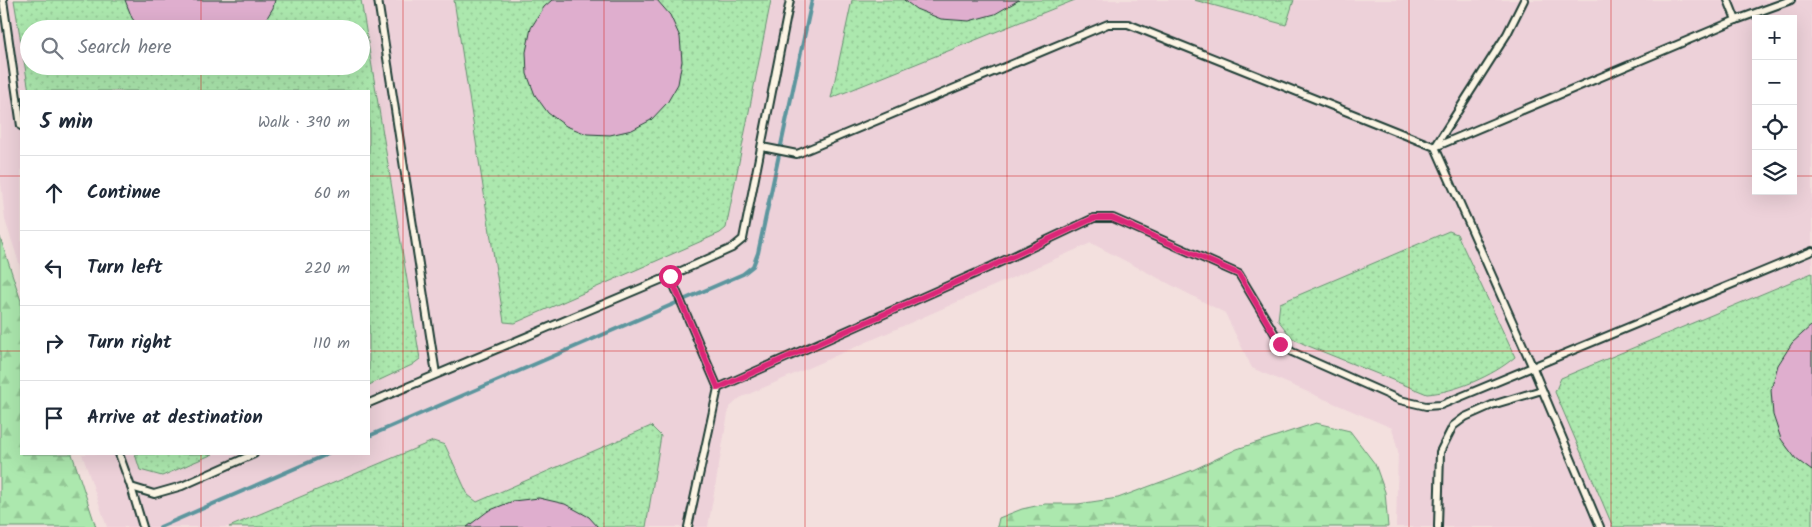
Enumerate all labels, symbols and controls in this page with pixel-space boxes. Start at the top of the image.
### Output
map controls [1752,15,1797,195]
button: + [1752,15,1797,60]
search box [20,20,370,75]
text: Search here [78,33,172,63]
icon: search [38,34,66,62]
button: − [1752,60,1797,105]
button: locate [1752,105,1797,150]
text: 5 min [40,106,93,139]
text: Walk · 390 m [258,110,350,135]
button: layers [1752,150,1797,195]
text: Continue [87,178,160,208]
icon: ahead [40,179,68,207]
text: 60 m [314,181,350,206]
text: Turn left [87,253,162,283]
icon: left [40,254,68,282]
text: 220 m [304,256,350,281]
route start [659,265,682,288]
text: Turn right [87,328,172,358]
icon: right [40,329,68,357]
text: 110 m [313,331,350,356]
route end [1269,333,1292,356]
text: Arrive at destination [87,403,263,433]
icon: arrive [40,404,68,432]

